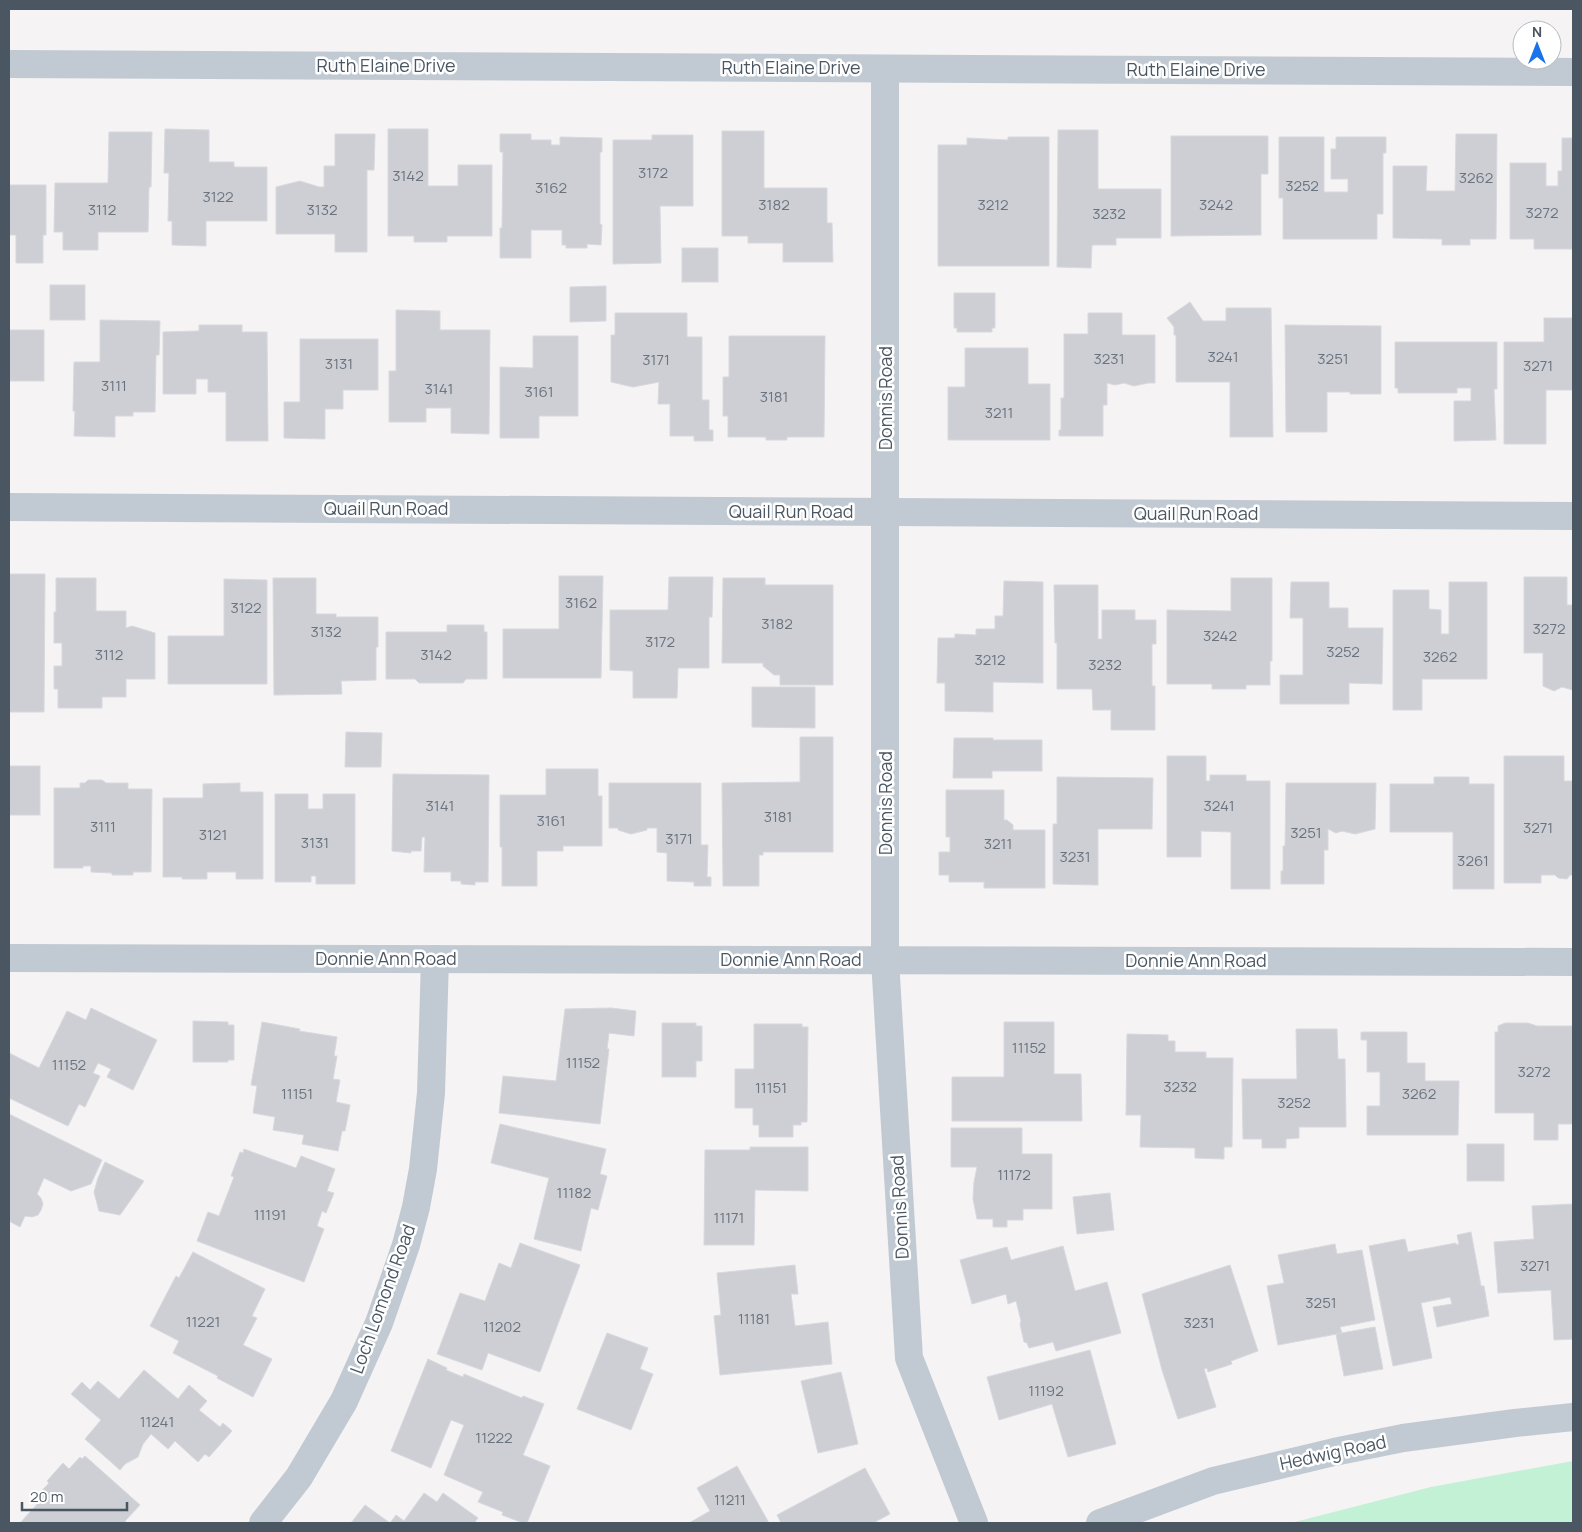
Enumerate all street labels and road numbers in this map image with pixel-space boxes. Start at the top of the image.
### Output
street label: Ruth Elaine Drive [316,53,456,77]
street label: Ruth Elaine Drive [721,55,861,79]
street label: Ruth Elaine Drive [1126,57,1266,81]
street label: Donnis Road [873,346,897,450]
street label: Quail Run Road [324,496,448,520]
street label: Quail Run Road [729,499,853,523]
street label: Quail Run Road [1134,501,1258,525]
street label: Donnis Road [873,751,897,855]
street label: Donnie Ann Road [315,946,457,970]
street label: Donnie Ann Road [720,947,862,971]
street label: Donnie Ann Road [1125,948,1267,972]
street label: Donnis Road [884,1154,914,1260]
street label: Loch Lomond Road [344,1221,420,1377]
street label: Hedwig Road [1277,1429,1388,1475]

